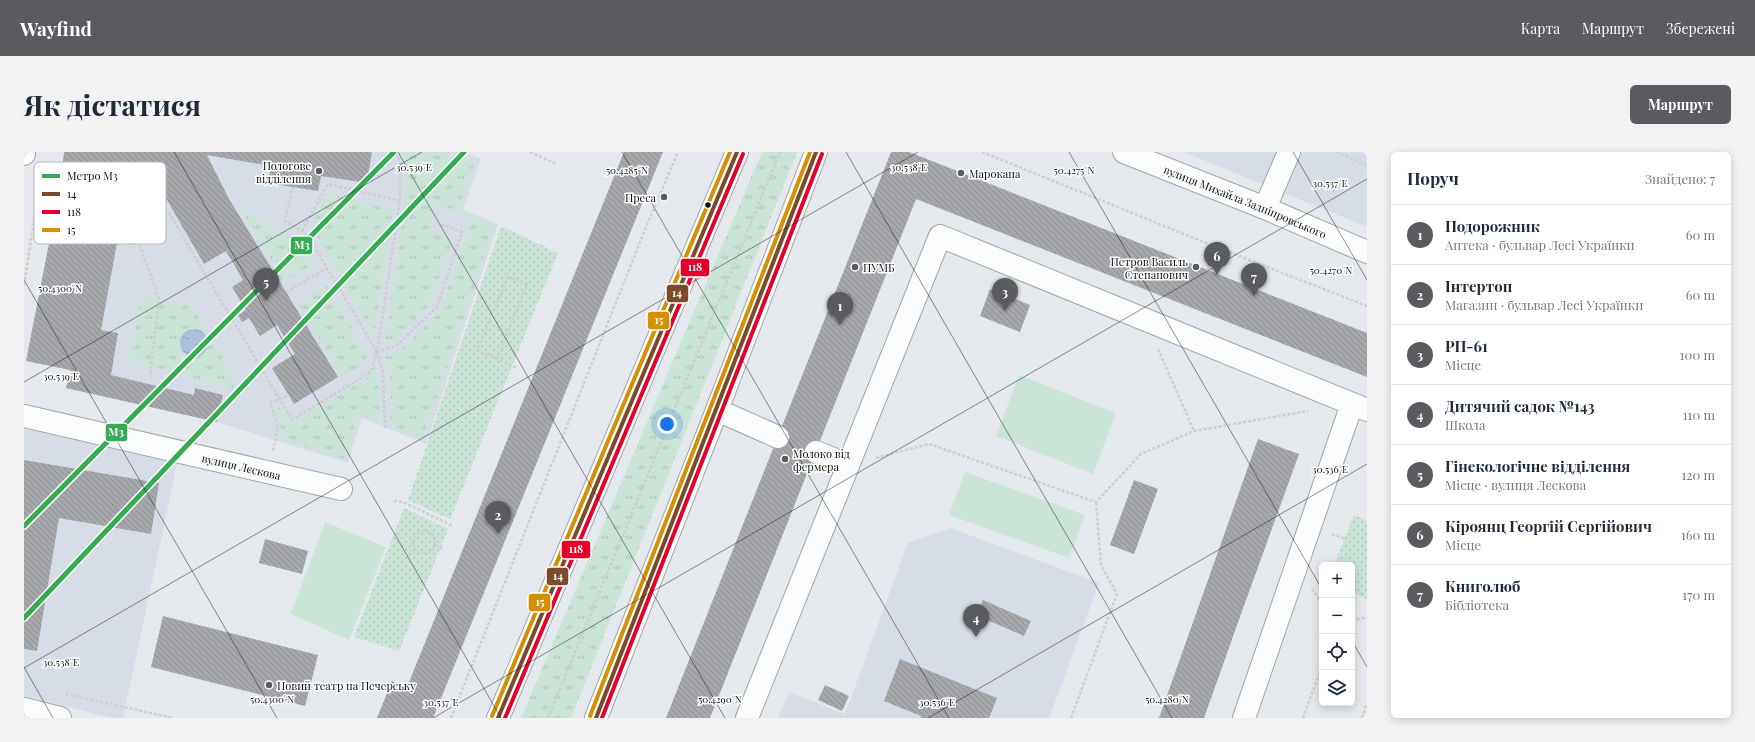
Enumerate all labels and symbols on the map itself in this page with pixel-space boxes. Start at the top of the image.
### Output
place label: Пологове відділення [256,158,311,186]
text: 30.539°E [396,160,432,174]
text: 30.538°E [891,160,927,174]
street label: вулиця Михайла Задніпровського [1162,161,1329,241]
legend [34,162,166,244]
text: 50.4285°N [606,163,648,177]
text: 50.4275°N [1054,163,1094,177]
marker: Пологове відділення [314,166,324,176]
place label: Марокана [969,166,1021,181]
text: Метро M3 [67,168,118,183]
marker: Марокана [956,168,966,178]
text: 30.537°E [1312,176,1348,190]
text: 14 [67,186,77,201]
place label: Преса [625,190,657,205]
marker: Преса [659,192,669,202]
unlabelled marker [703,200,713,210]
text: 118 [67,204,81,219]
text: 15 [67,222,76,237]
line badge: M3 [290,236,313,255]
text: M3 [294,237,310,252]
pin: 6 [1204,242,1230,275]
place label: Петров Василь Степанович [1111,254,1188,282]
line badge: 118 [680,258,710,277]
text: 118 [688,259,702,274]
place label: ПУМБ [863,260,895,275]
marker: ПУМБ [850,262,860,272]
marker: Петров Василь Степанович [1191,262,1201,272]
pin: 7 [1241,263,1267,296]
text: 50.4270°N [1310,263,1352,277]
pin: 5 [253,268,279,301]
pin: 3 [992,278,1018,311]
text: 50.4300°N [38,281,82,295]
line badge: 14 [666,284,689,303]
text: 14 [672,285,682,300]
pin: 1 [827,292,853,325]
line badge: 15 [647,311,670,330]
text: 15 [654,312,664,327]
text: 30.539°E [43,369,79,383]
your location [657,414,677,434]
line badge: M3 [105,423,128,442]
text: M3 [108,424,124,439]
place label: Молоко від фермера [793,446,850,474]
street label: вулиця Лєскова [200,450,283,483]
marker: Молоко від фермера [780,454,790,464]
text: 30.536°E [1312,462,1348,476]
pin: 2 [485,501,511,534]
line badge: 118 [561,540,591,559]
text: 118 [569,541,583,556]
line badge: 14 [546,567,569,586]
text: 14 [553,568,563,583]
line badge: 15 [528,593,551,612]
text: 15 [535,594,545,609]
pin: 4 [963,604,989,637]
text: 30.538°E [43,655,79,669]
place label: Новий театр на Печерську [277,678,416,693]
marker: Новий театр на Печерську [264,680,274,690]
text: 50.4300°N [250,692,294,706]
text: 50.4290°N [698,692,742,706]
text: 50.4280°N [1145,692,1189,706]
text: 30.537°E [423,695,459,709]
text: 30.536°E [919,695,955,709]

